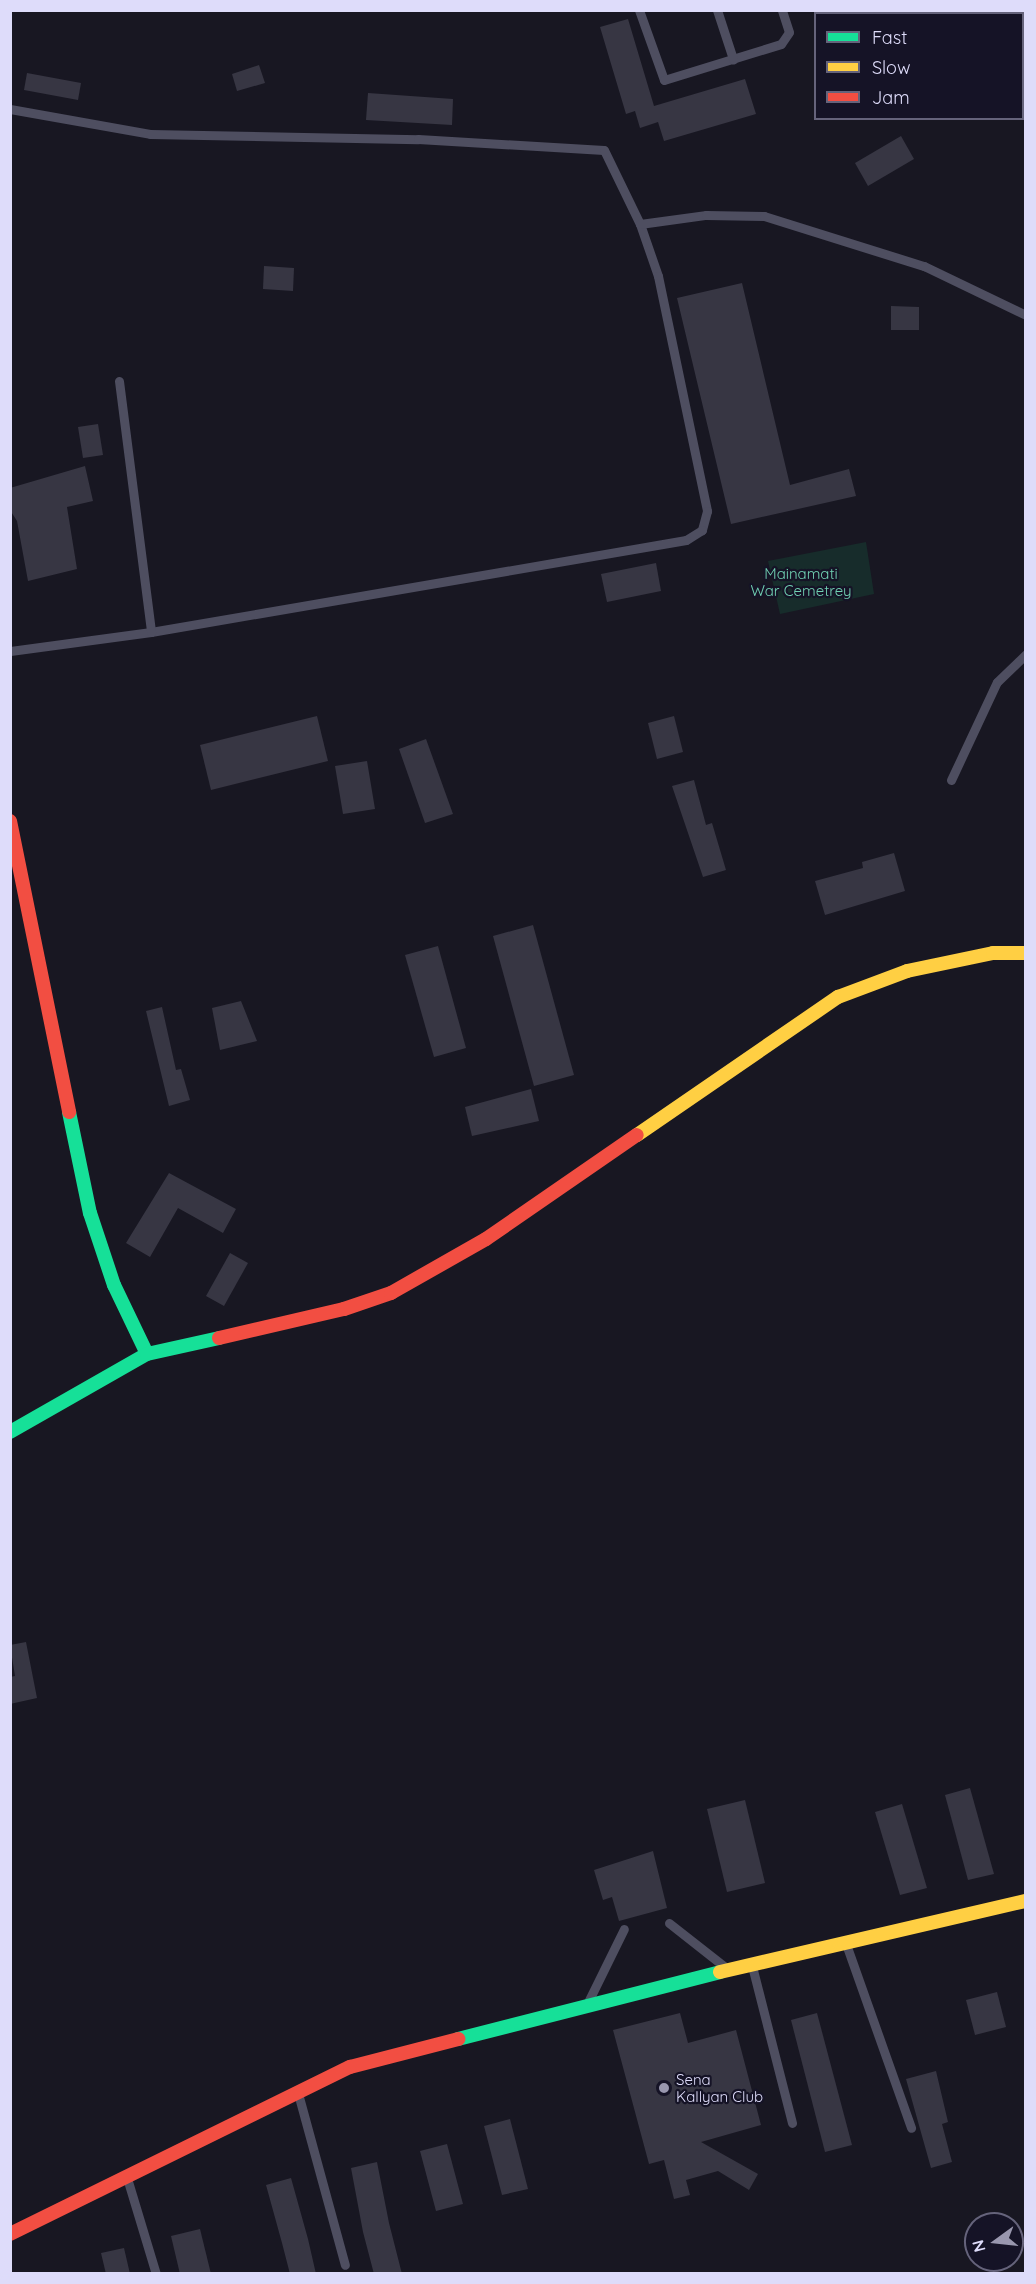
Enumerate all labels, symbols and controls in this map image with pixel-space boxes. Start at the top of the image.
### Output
legend [814,12,1024,120]
text: Fast [872,26,907,49]
text: Slow [872,56,910,79]
text: Jam [872,86,910,109]
park label: Mainamati War Cemetrey [750,564,852,599]
place label: Sena Kallyan Club [676,2070,763,2105]
marker: Sena Kallyan Club [657,2081,671,2095]
north arrow [964,2212,1024,2272]
text: N [967,2238,990,2254]

